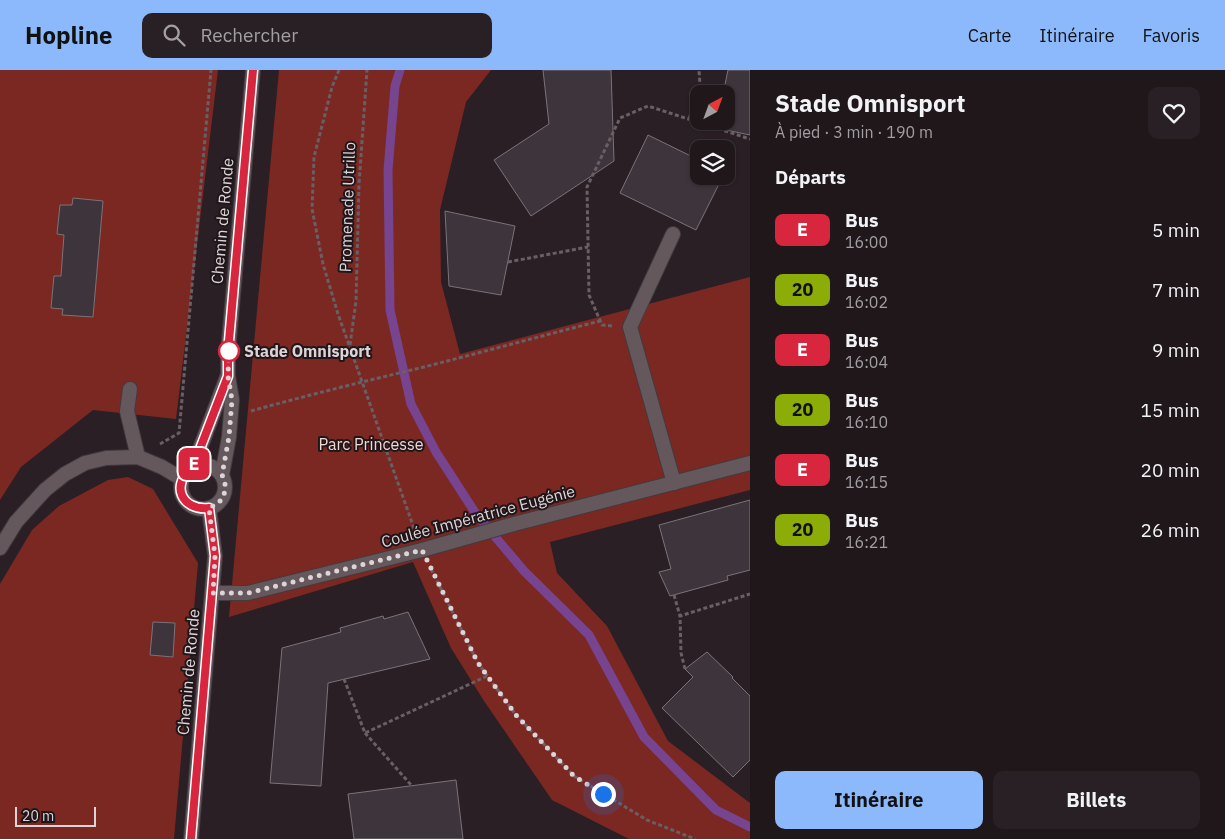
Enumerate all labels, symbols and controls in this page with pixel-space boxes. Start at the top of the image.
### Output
search box [142,13,492,58]
text: Hopline [25,19,112,51]
icon: search [160,21,188,49]
text: Rechercher [200,23,298,47]
text: Carte [968,24,1011,47]
text: Itinéraire [1039,24,1115,47]
text: Favoris [1143,24,1200,47]
north arrow [690,85,735,130]
map controls [690,85,735,185]
text: Stade Omnisport [775,87,965,119]
button: heart [1148,87,1200,139]
text: À pied · 3 min · 190 m [775,122,933,142]
button: layers [690,140,735,185]
street label: Promenade Utrillo [335,141,359,273]
street label: Chemin de Ronde [207,157,237,285]
text: Départs [775,165,846,189]
text: Bus [845,208,879,232]
text: E [797,218,808,241]
text: 5 min [1152,218,1200,242]
text: 16:00 [845,232,888,252]
text: Bus [845,268,879,292]
text: 20 [792,278,813,301]
text: 7 min [1152,278,1200,302]
text: 16:02 [845,292,888,312]
text: Bus [845,328,879,352]
text: E [797,338,808,361]
text: 9 min [1152,338,1200,362]
marker: Stade Omnisport [218,340,240,362]
place label: Stade Omnisport [244,341,371,361]
text: 16:04 [845,352,888,372]
text: Bus [845,388,879,412]
text: 20 [792,398,813,421]
text: 15 min [1141,398,1200,422]
text: 16:10 [845,412,888,432]
park label: Parc Princesse [318,434,424,454]
line badge: E [178,448,210,480]
text: Bus [845,448,879,472]
text: E [189,452,199,475]
text: E [797,458,808,481]
text: 20 min [1141,458,1200,482]
text: 16:15 [845,472,888,492]
street label: Coulée Impératrice Eugénie [379,480,577,552]
text: Bus [845,508,879,532]
text: 20 [792,518,813,541]
text: 26 min [1141,518,1200,542]
text: 16:21 [845,532,888,552]
street label: Chemin de Ronde [173,608,203,736]
button: Itinéraire [775,771,983,829]
button: Billets [993,771,1200,829]
your location [591,782,616,807]
scale bar [15,804,96,827]
text: 20 m [22,807,54,825]

